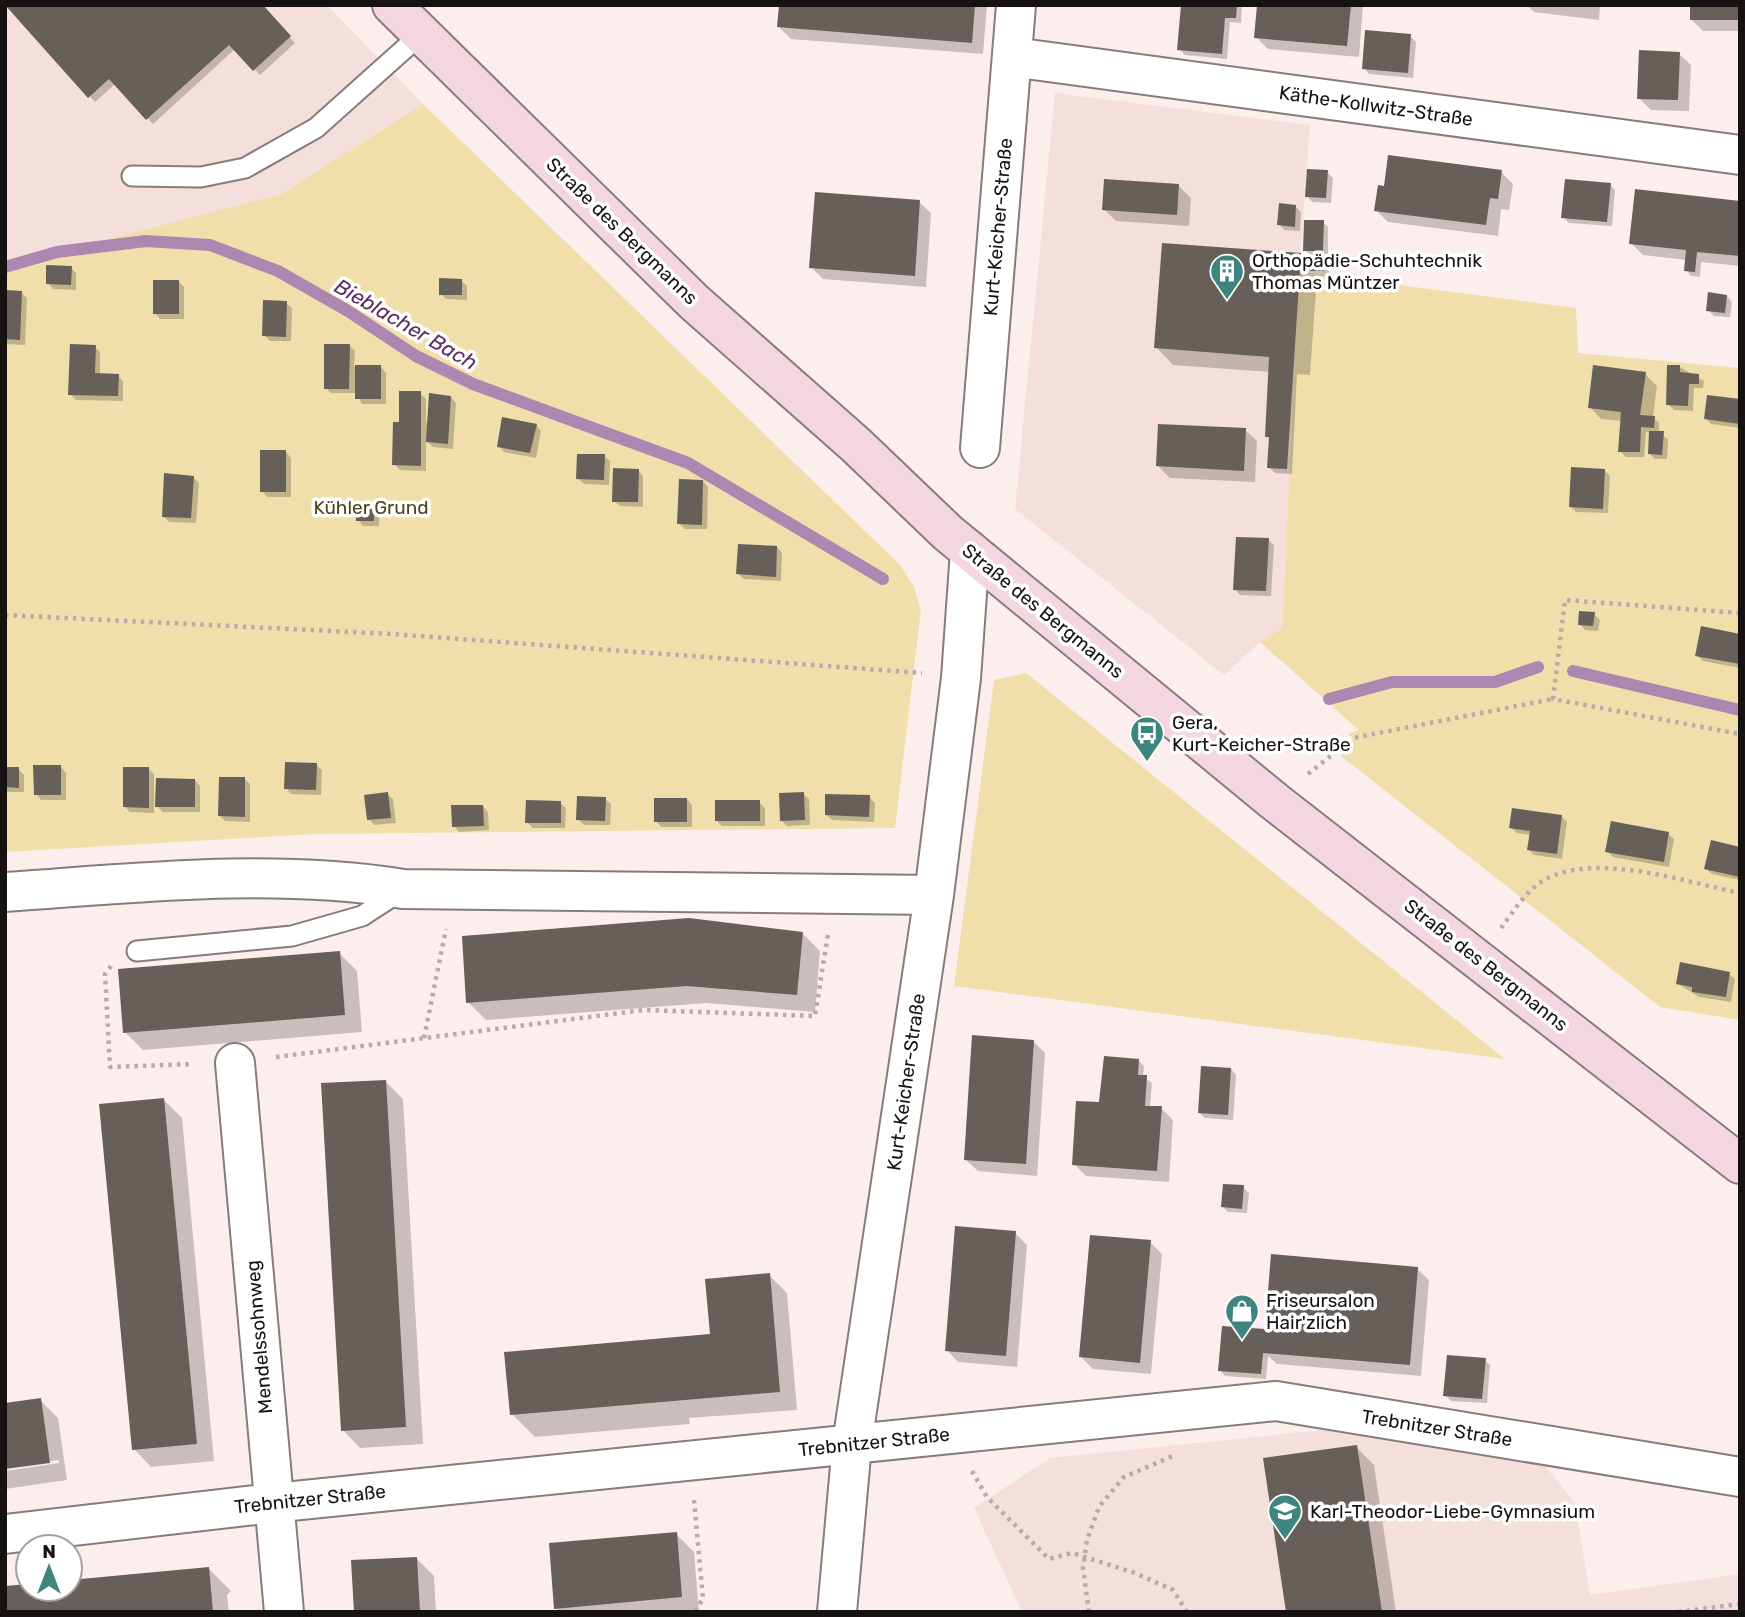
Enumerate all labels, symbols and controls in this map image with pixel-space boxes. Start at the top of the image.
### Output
street label: Käthe-Kollwitz-Straße [1278,81,1474,131]
street label: Kurt-Keicher-Straße [979,137,1017,317]
street label: Straße des Bergmanns [542,153,702,309]
place label: Orthopädie-Schuhtechnik Thomas Müntzer [1252,249,1482,294]
building icon: Orthopädie-Schuhtechnik Thomas Müntzer [1208,252,1246,301]
water label: Bieblacher Bach [330,273,482,375]
park label: Kühler Grund [313,496,429,519]
street label: Straße des Bergmanns [958,539,1128,683]
place label: Gera, Kurt-Keicher-Straße [1172,711,1351,756]
bus stop icon: Gera, Kurt-Keicher-Straße [1128,714,1166,763]
street label: Straße des Bergmanns [1400,894,1572,1036]
street label: Kurt-Keicher-Straße [882,992,930,1172]
street label: Mendelssohnweg [241,1259,277,1415]
place label: Friseursalon Hair'zlich [1266,1289,1375,1334]
shop icon: Friseursalon Hair'zlich [1223,1292,1261,1341]
street label: Trebnitzer Straße [1360,1405,1514,1451]
street label: Trebnitzer Straße [797,1423,951,1461]
street label: Trebnitzer Straße [233,1480,387,1518]
school or university icon: Karl-Theodor-Liebe-Gymnasium [1266,1492,1304,1541]
place label: Karl-Theodor-Liebe-Gymnasium [1310,1500,1595,1523]
north arrow [14,1533,84,1603]
text: N [42,1540,56,1563]

